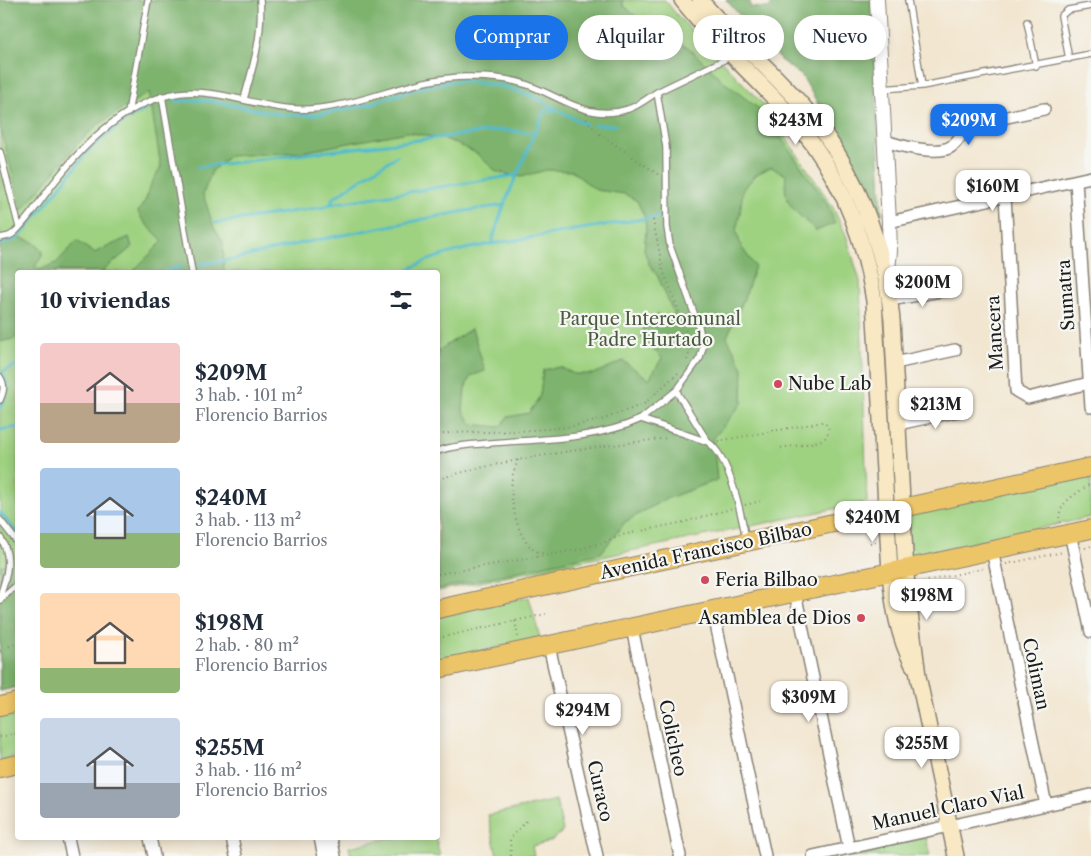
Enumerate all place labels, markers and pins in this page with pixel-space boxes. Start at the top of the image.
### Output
pin: $243M [761,104,831,146]
pin: $209M [934,104,1004,146]
pin: $160M [958,170,1028,212]
pin: $200M [888,266,958,308]
place label: Nube Lab [788,373,872,395]
marker: Nube Lab [772,378,784,390]
pin: $213M [901,388,971,430]
pin: $240M [838,500,908,543]
place label: Feria Bilbao [715,569,818,591]
marker: Feria Bilbao [699,574,711,586]
pin: $198M [892,578,962,621]
place label: Asamblea de Dios [697,607,851,629]
marker: Asamblea de Dios [855,612,867,624]
pin: $309M [774,680,844,723]
pin: $294M [548,694,618,736]
pin: $255M [887,726,957,769]

